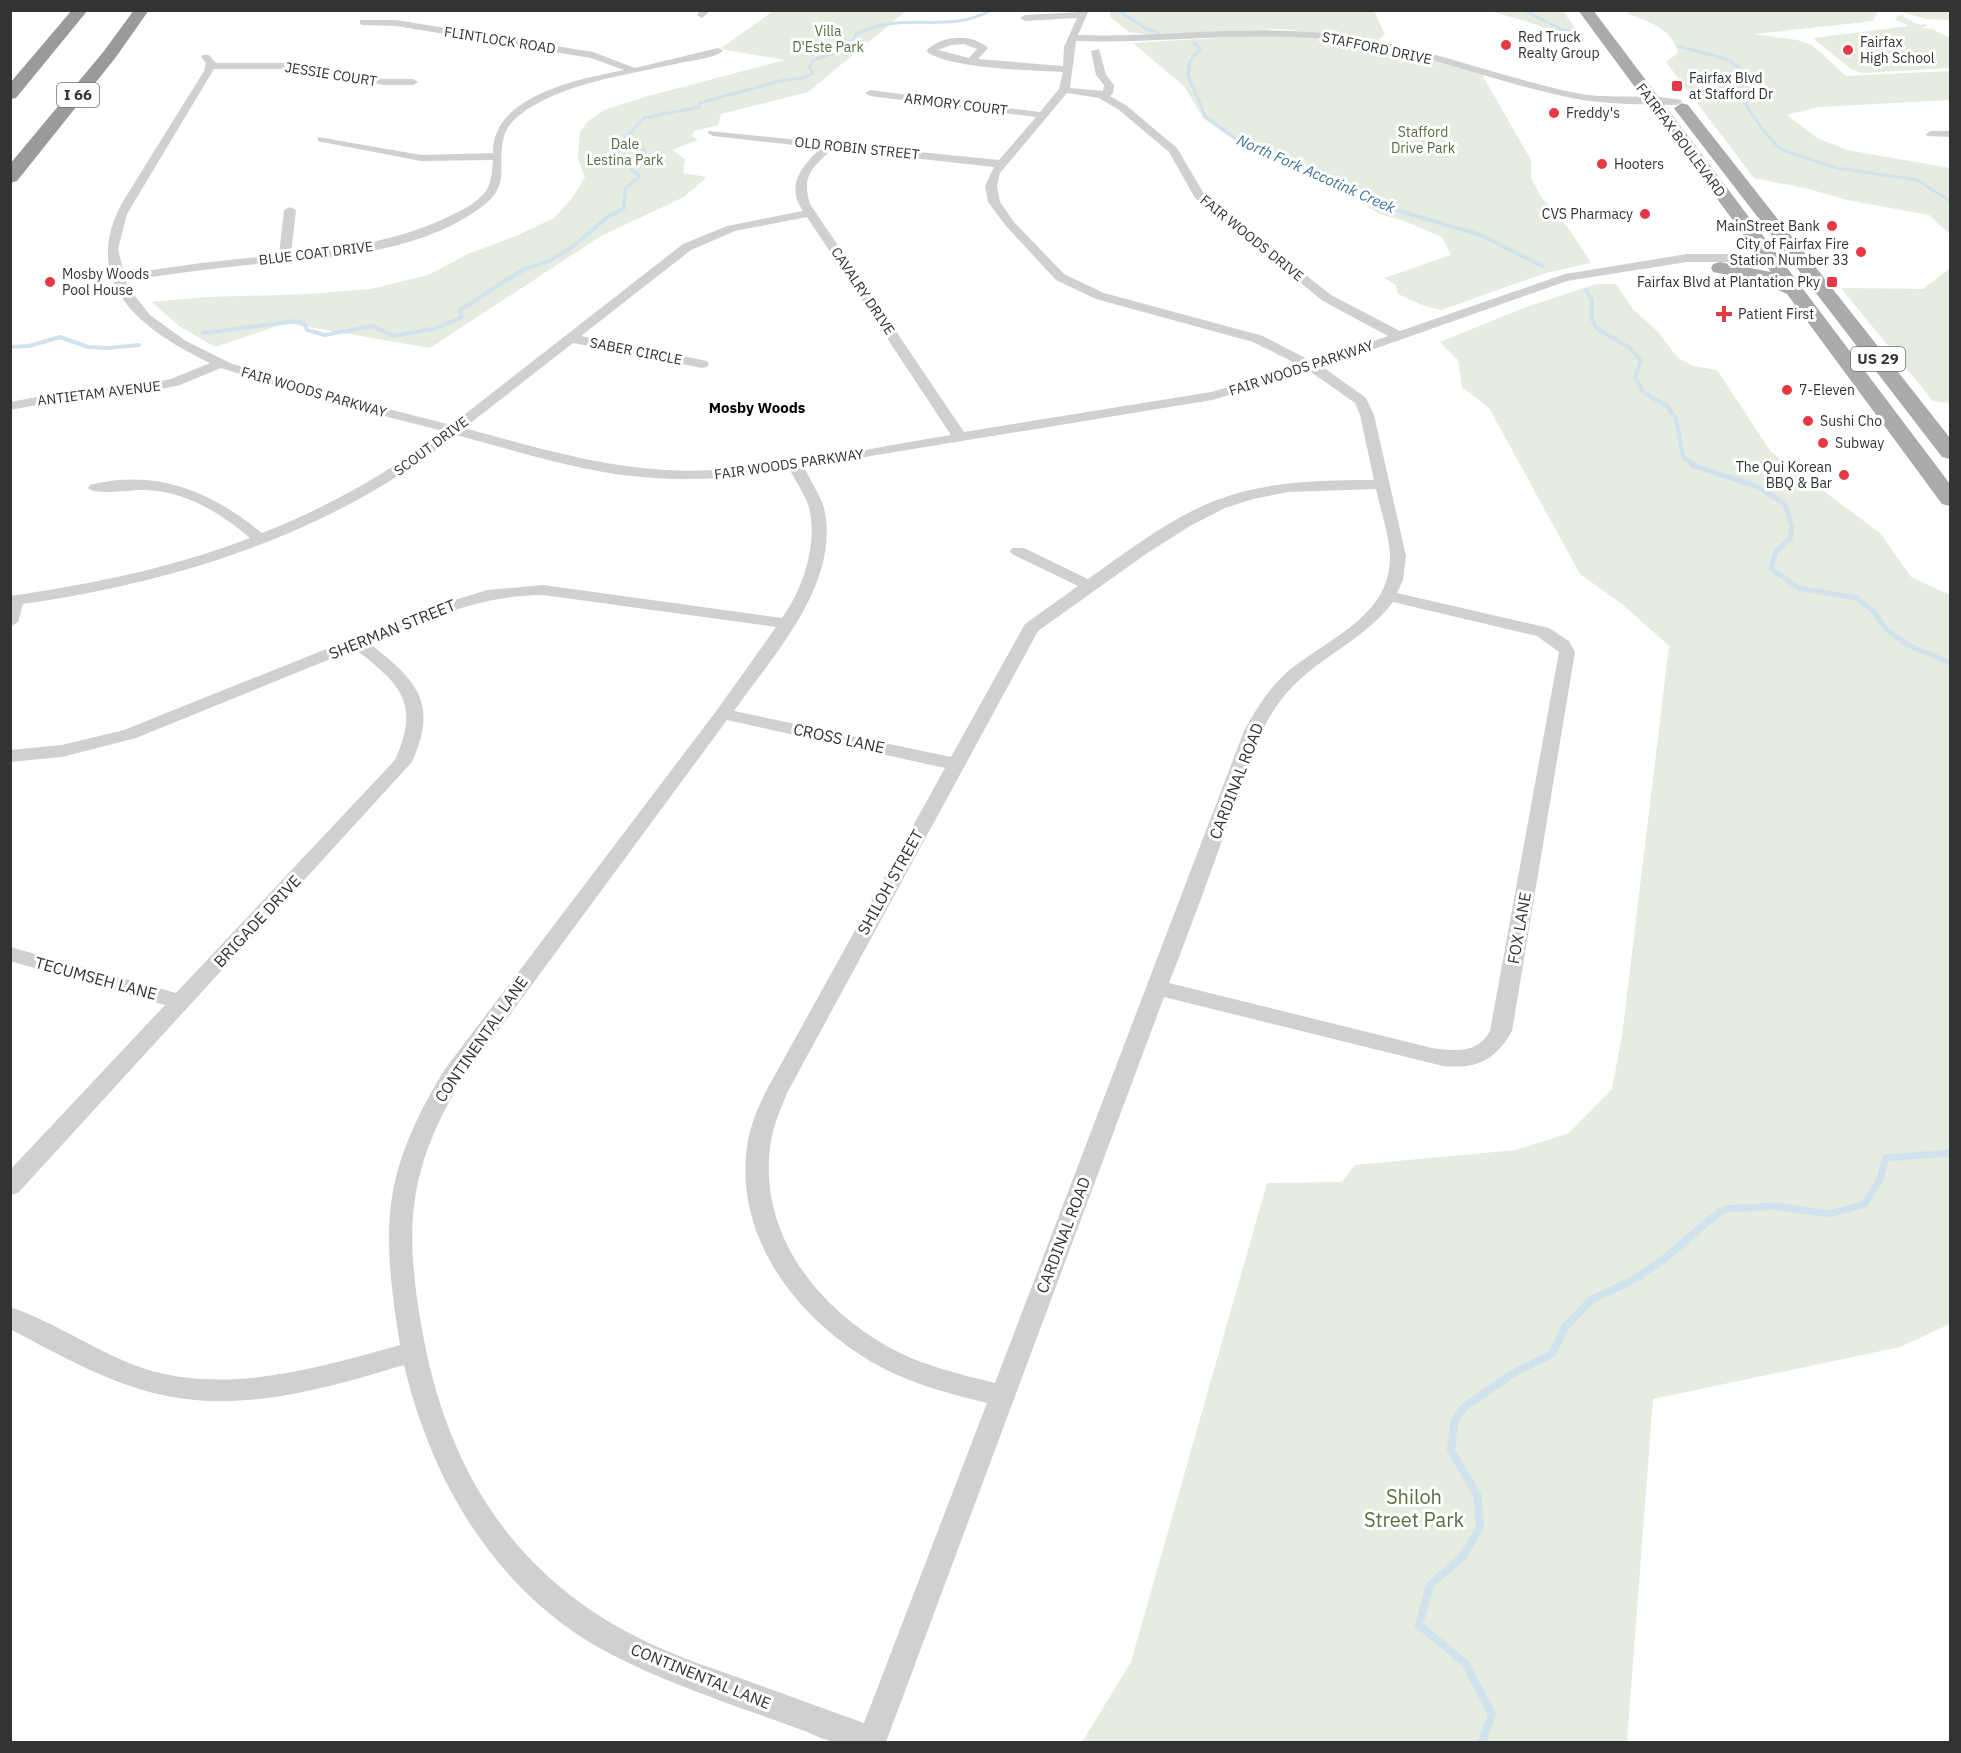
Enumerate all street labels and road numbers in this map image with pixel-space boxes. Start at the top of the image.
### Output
street label: FLINTLOCK ROAD [443,22,557,58]
street label: STAFFORD DRIVE [1321,28,1433,68]
street label: JESSIE COURT [284,58,378,90]
street label: FAIRFAX BOULEVARD [1632,80,1730,200]
road number: I 66 [57,83,99,107]
street label: ARMORY COURT [903,89,1009,119]
street label: OLD ROBIN STREET [794,132,920,164]
street label: FAIR WOODS DRIVE [1197,191,1307,285]
street label: BLUE COAT DRIVE [258,237,374,269]
street label: CAVALRY DRIVE [827,244,899,338]
street label: SABER CIRCLE [588,333,684,369]
street label: FAIR WOODS PARKWAY [1227,336,1376,400]
road number: US 29 [1851,347,1905,371]
street label: FAIR WOODS PARKWAY [239,363,390,422]
street label: ANTIETAM AVENUE [36,377,162,409]
street label: SCOUT DRIVE [390,412,472,480]
street label: FAIR WOODS PARKWAY [713,445,866,483]
street label: SHERMAN STREET [326,594,458,664]
street label: CROSS LANE [792,719,886,757]
street label: CARDINAL ROAD [1205,720,1267,842]
street label: SHILOH STREET [853,826,927,938]
street label: BRIGADE DRIVE [209,871,305,971]
street label: FOX LANE [1503,891,1535,965]
street label: TECUMSEH LANE [33,952,159,1004]
street label: CONTINENTAL LANE [430,972,532,1106]
street label: CARDINAL ROAD [1032,1174,1094,1296]
street label: CONTINENTAL LANE [628,1639,774,1713]

